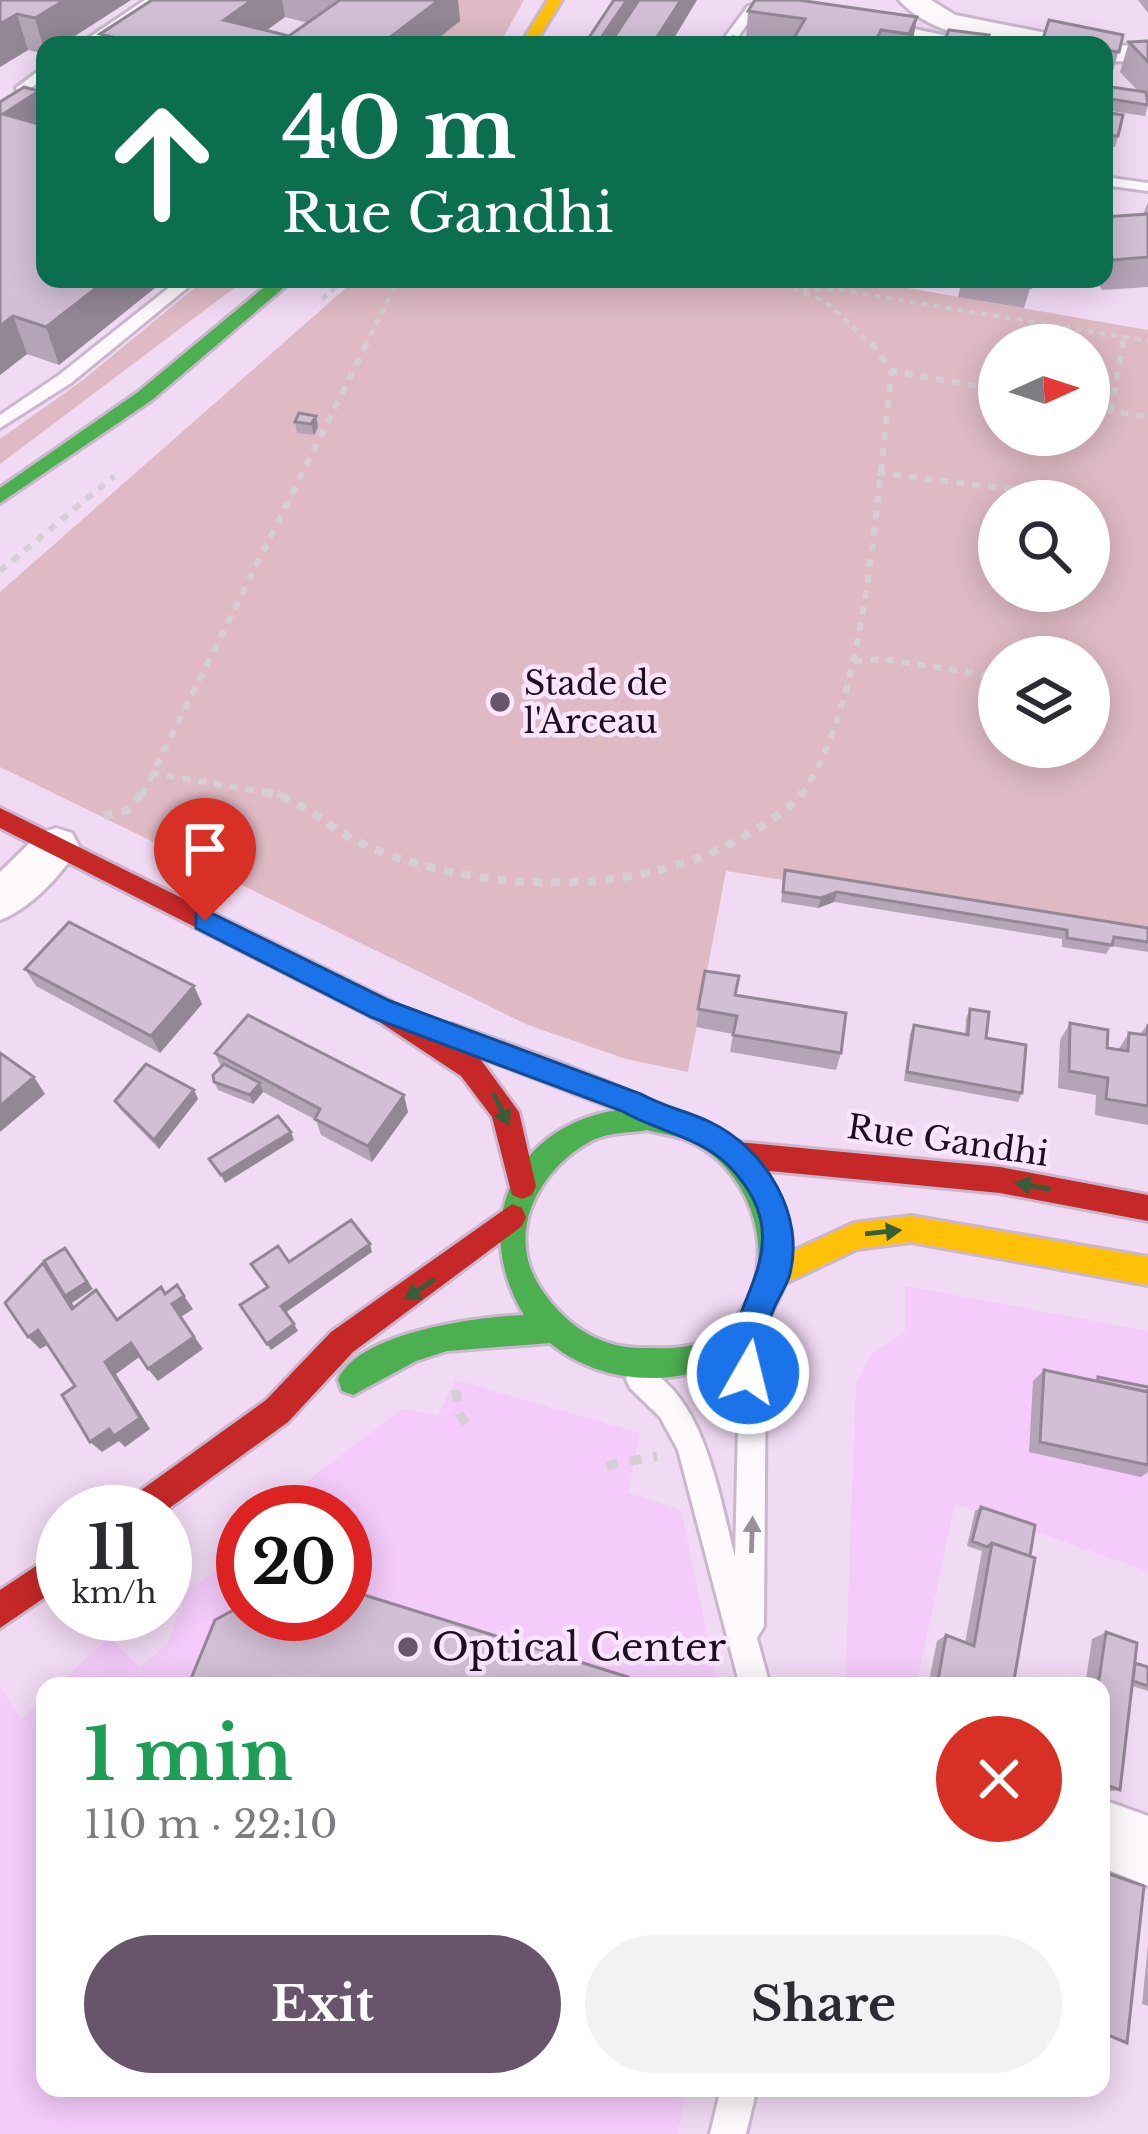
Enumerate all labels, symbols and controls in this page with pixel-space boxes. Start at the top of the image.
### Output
text: 40 m [282,77,516,181]
icon: ahead [84,84,240,240]
text: Rue Gandhi [282,180,613,247]
north arrow [978,324,1110,456]
map controls [978,324,1110,768]
button: search [978,480,1110,612]
button: layers [978,636,1110,768]
place label: Stade de l'Arceau [524,663,668,742]
marker: Stade de l'Arceau [487,689,513,715]
pin [154,798,256,921]
icon: arrive [172,816,238,882]
one-way arrow [491,1091,511,1126]
street label: Rue Gandhi [845,1106,1051,1175]
one-way arrow [1014,1176,1051,1195]
one-way arrow [865,1222,902,1241]
one-way arrow [403,1278,436,1300]
position arrow [685,1310,811,1436]
speed limit sign: 20 [216,1485,372,1641]
text: 11 [88,1511,140,1585]
one-way arrow [743,1515,762,1553]
text: km/h [71,1574,157,1611]
place label: Optical Center [432,1623,726,1672]
marker: Optical Center [395,1634,421,1660]
text: 1 min [84,1710,293,1799]
button: close [936,1716,1062,1842]
text: 110 m · 22:10 [84,1800,338,1849]
button: Exit [84,1935,561,2073]
button: Share [585,1935,1062,2073]

